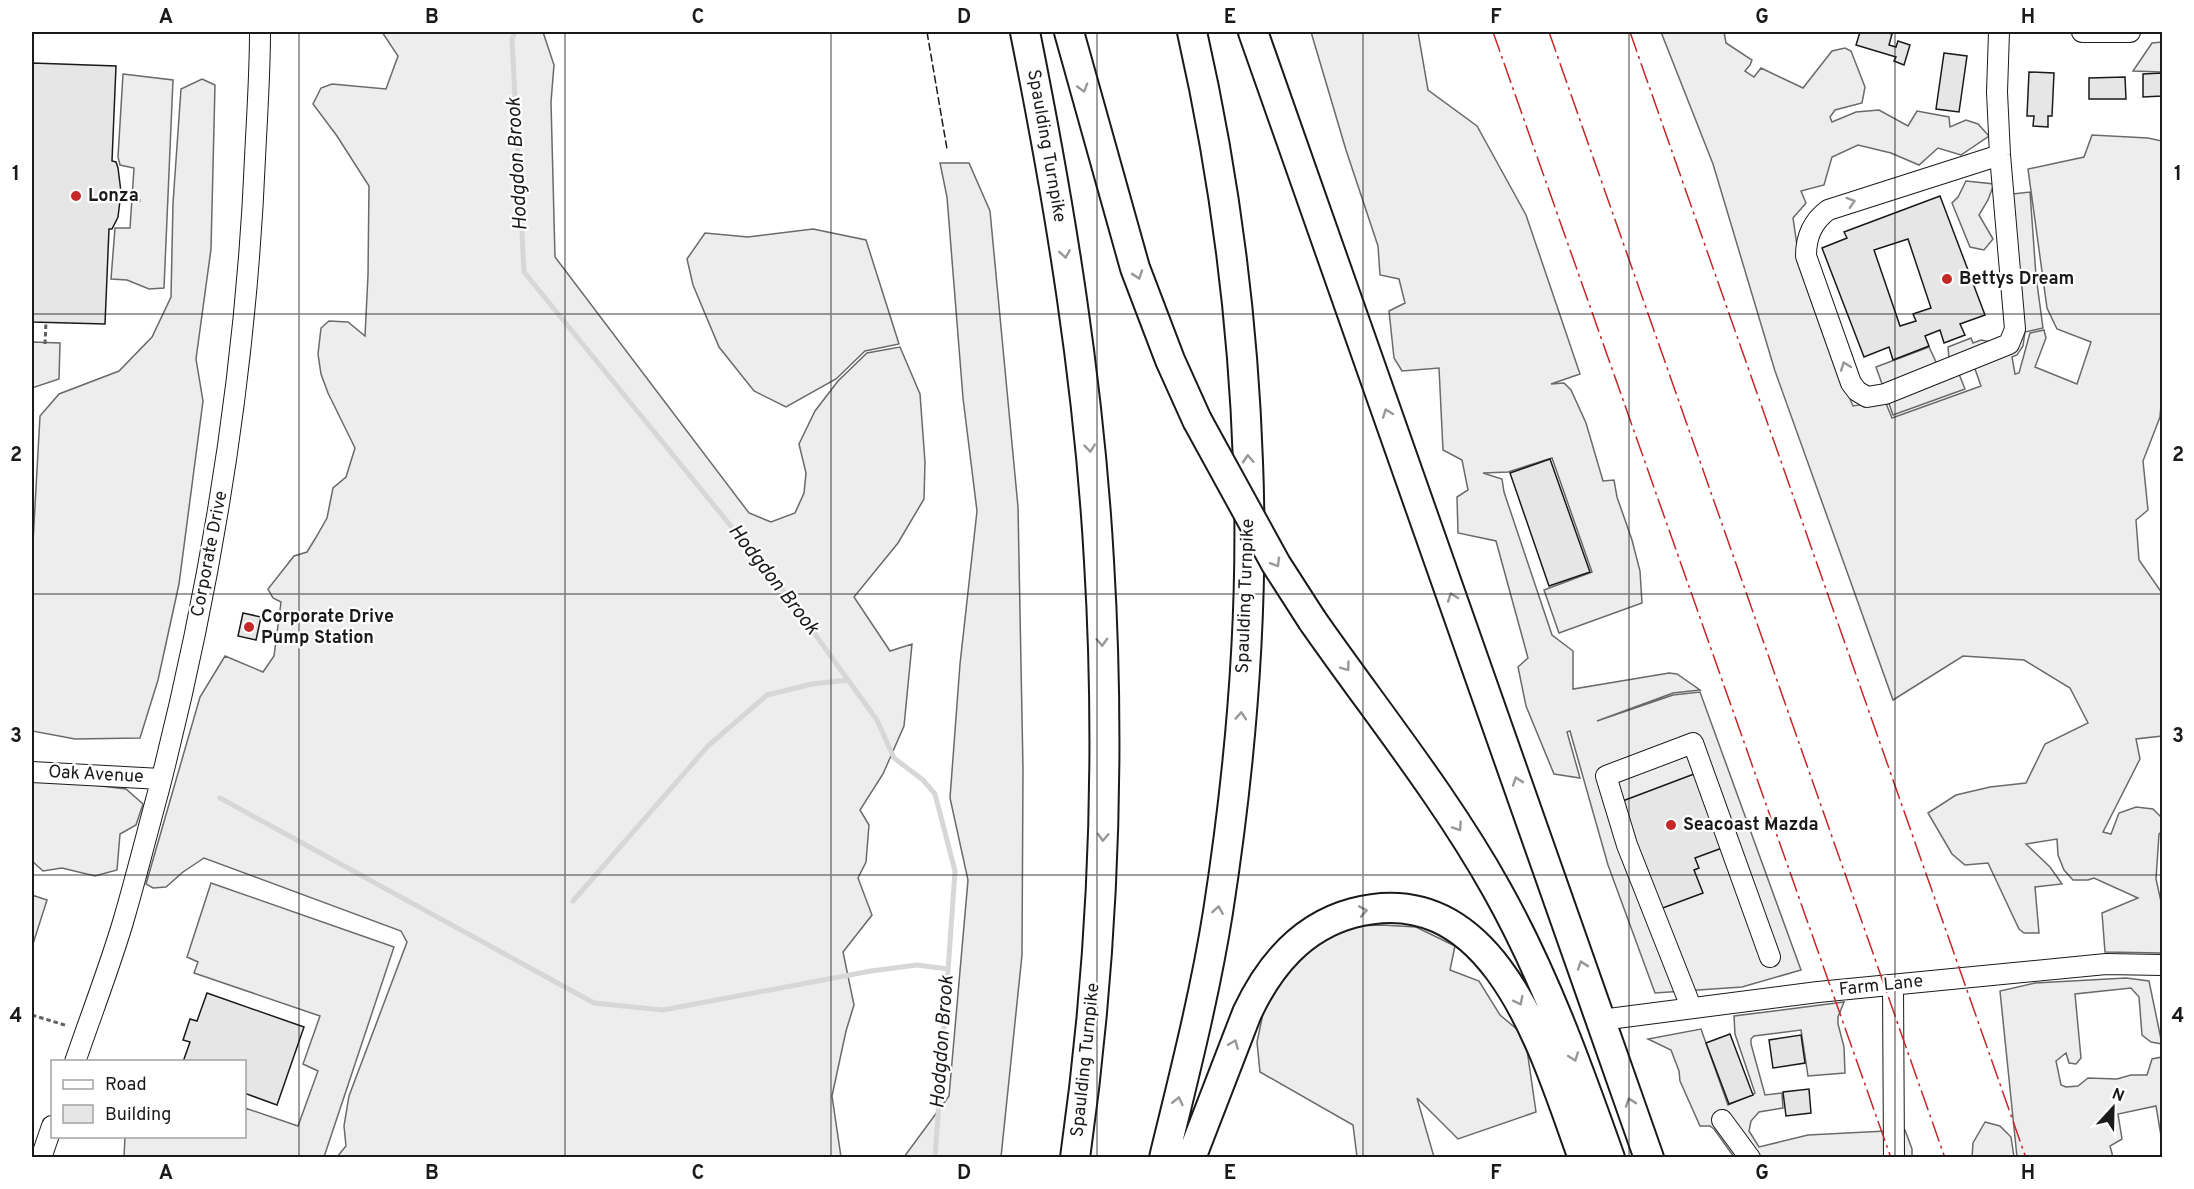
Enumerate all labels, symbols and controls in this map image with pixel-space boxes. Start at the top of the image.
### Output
text: A [159,5,173,31]
text: B [425,5,439,31]
text: C [692,5,704,31]
text: D [957,5,971,31]
text: E [1224,5,1236,31]
text: F [1490,5,1502,31]
text: G [1755,5,1769,31]
text: H [2021,5,2035,31]
street label: Spaulding Turnpike [1021,68,1071,224]
one-way arrow [1076,83,1089,93]
water label: Hodgdon Brook [501,96,534,231]
text: 1 [12,162,20,188]
text: 1 [2174,162,2182,188]
place label: Lonza [88,185,139,208]
marker: Lonza [69,189,83,203]
one-way arrow [1845,197,1856,209]
one-way arrow [1058,249,1071,259]
place label: Bettys Dream [1959,268,2074,291]
one-way arrow [1130,270,1143,280]
marker: Bettys Dream [1940,272,1954,286]
one-way arrow [1840,361,1853,372]
one-way arrow [1381,409,1394,419]
text: 2 [10,443,22,469]
one-way arrow [1083,443,1096,452]
text: 2 [2172,443,2184,469]
one-way arrow [1242,454,1254,463]
street label: Corporate Drive [186,489,234,619]
street label: Spaulding Turnpike [1232,518,1260,674]
water label: Hodgdon Brook [722,519,825,641]
one-way arrow [1268,557,1280,567]
one-way arrow [1447,592,1460,603]
place label: Corporate Drive Pump Station [261,606,394,650]
marker: Corporate Drive Pump Station [242,620,256,634]
one-way arrow [1096,638,1109,647]
one-way arrow [1339,661,1350,672]
one-way arrow [1234,712,1247,721]
text: 3 [10,724,22,750]
text: 3 [2172,724,2184,750]
street label: Oak Avenue [48,761,144,789]
one-way arrow [1512,776,1525,787]
place label: Seacoast Mazda [1683,814,1819,837]
marker: Seacoast Mazda [1664,818,1678,832]
one-way arrow [1451,820,1462,831]
one-way arrow [1096,833,1109,842]
one-way arrow [1211,905,1224,915]
one-way arrow [1358,905,1368,918]
one-way arrow [1576,960,1589,971]
street label: Farm Lane [1838,970,1924,1002]
water label: Hodgdon Brook [925,973,961,1110]
street label: Spaulding Turnpike [1066,982,1106,1138]
one-way arrow [1512,995,1523,1006]
text: 4 [10,1004,22,1030]
text: 4 [2172,1004,2184,1030]
one-way arrow [1227,1039,1240,1050]
one-way arrow [1566,1051,1579,1062]
legend [51,1060,246,1138]
text: Road [105,1074,147,1097]
north arrow [2083,1078,2143,1138]
text: N [2109,1085,2127,1107]
one-way arrow [1170,1096,1183,1106]
one-way arrow [1625,1097,1637,1108]
text: Building [105,1104,171,1127]
text: A [159,1161,173,1187]
text: B [425,1161,439,1187]
text: C [692,1161,704,1187]
text: D [957,1161,971,1187]
text: E [1224,1161,1236,1187]
text: F [1490,1161,1502,1187]
text: G [1755,1161,1769,1187]
text: H [2021,1161,2035,1187]

